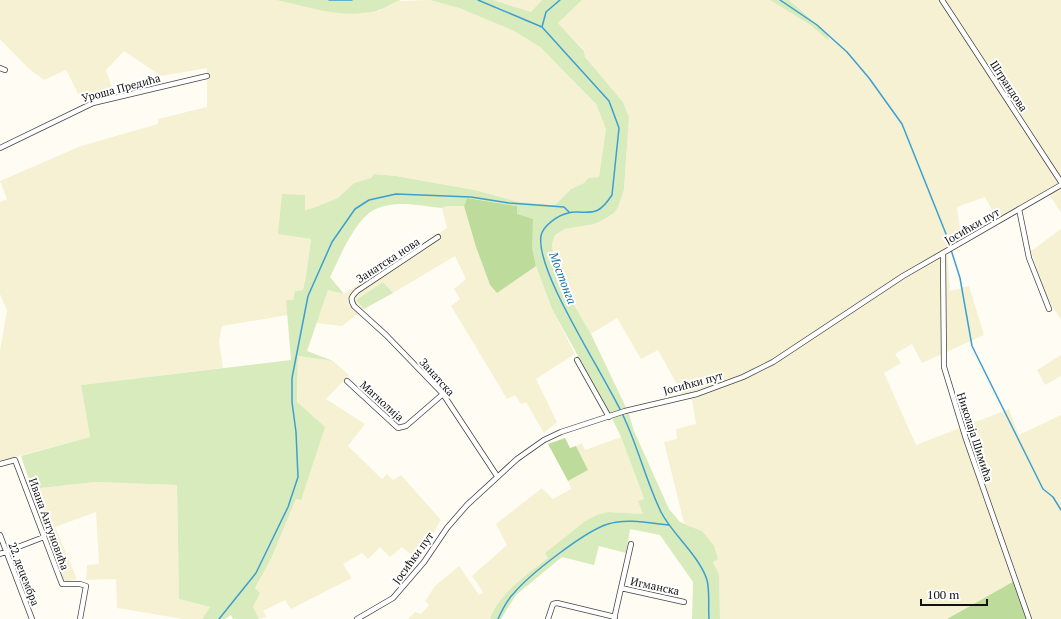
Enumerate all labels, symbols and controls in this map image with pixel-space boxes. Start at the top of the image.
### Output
street label: Штрандова [987,58,1031,114]
street label: Уроша Предића [80,71,162,105]
street label: Јосићки пут [942,204,1002,247]
street label: Занатска нова [354,234,423,286]
water label: Мостонга [546,249,580,306]
street label: Занатска [416,355,458,399]
street label: Јосићки пут [662,368,725,398]
street label: Магнолија [357,378,407,425]
street label: Николаја Шимића [954,391,996,484]
street label: Ивана Антуновића [26,476,72,572]
street label: Јосићки пут [389,529,437,587]
street label: 22. децембра [6,540,43,608]
street label: Игманска [629,574,681,598]
scale bar [921,581,987,607]
text: 100 m [927,587,960,602]

